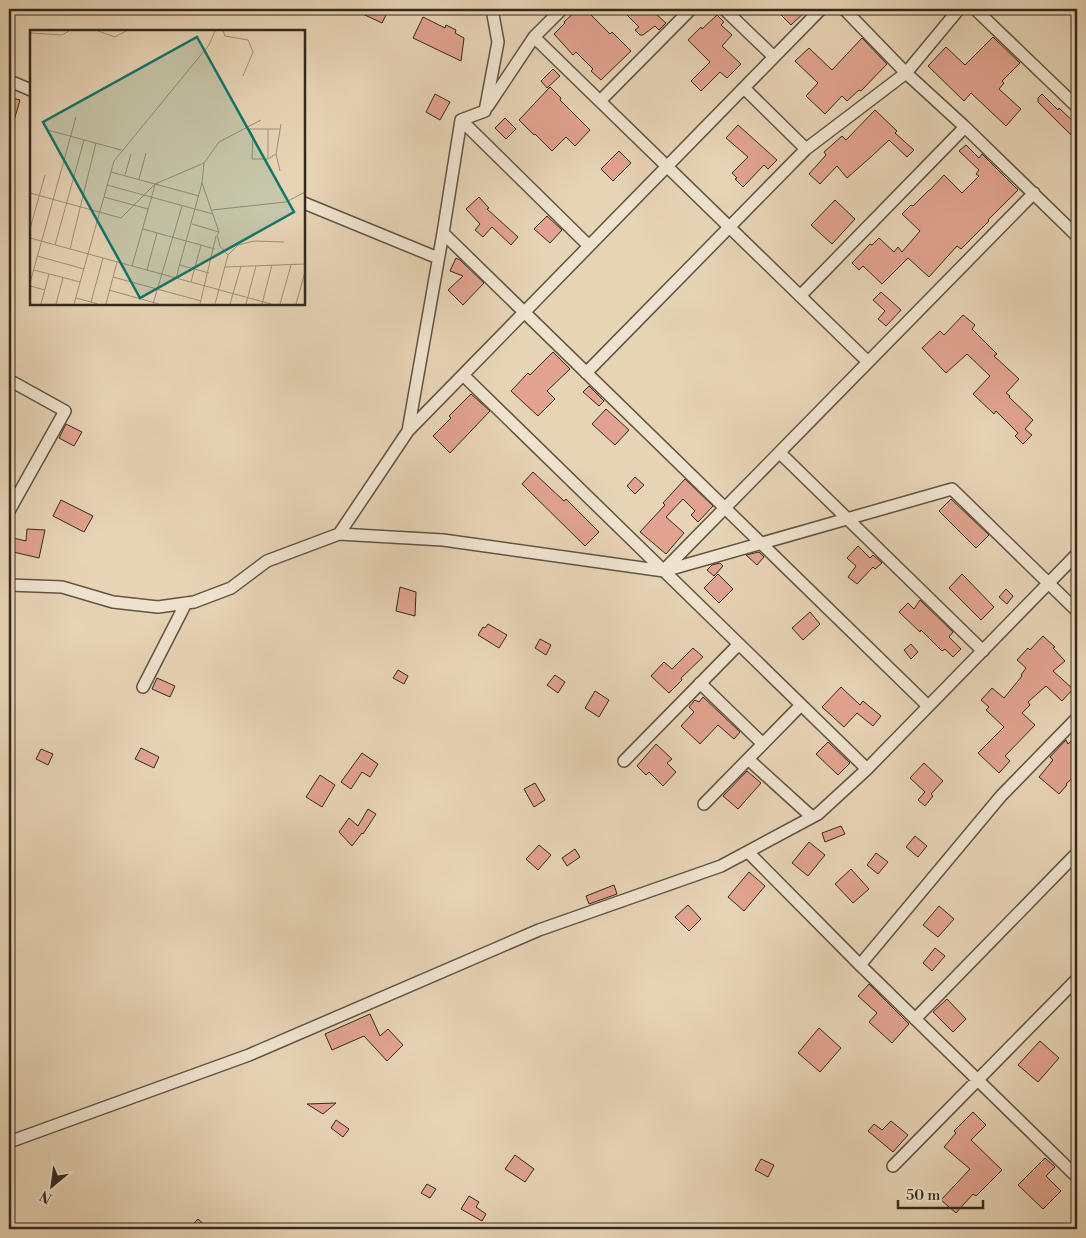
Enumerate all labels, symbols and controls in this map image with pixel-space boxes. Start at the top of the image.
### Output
inset map [30,30,305,305]
north arrow [28,1160,78,1210]
scale bar [898,1178,984,1210]
text: N [37,1186,55,1207]
text: 50 m [906,1186,940,1205]

